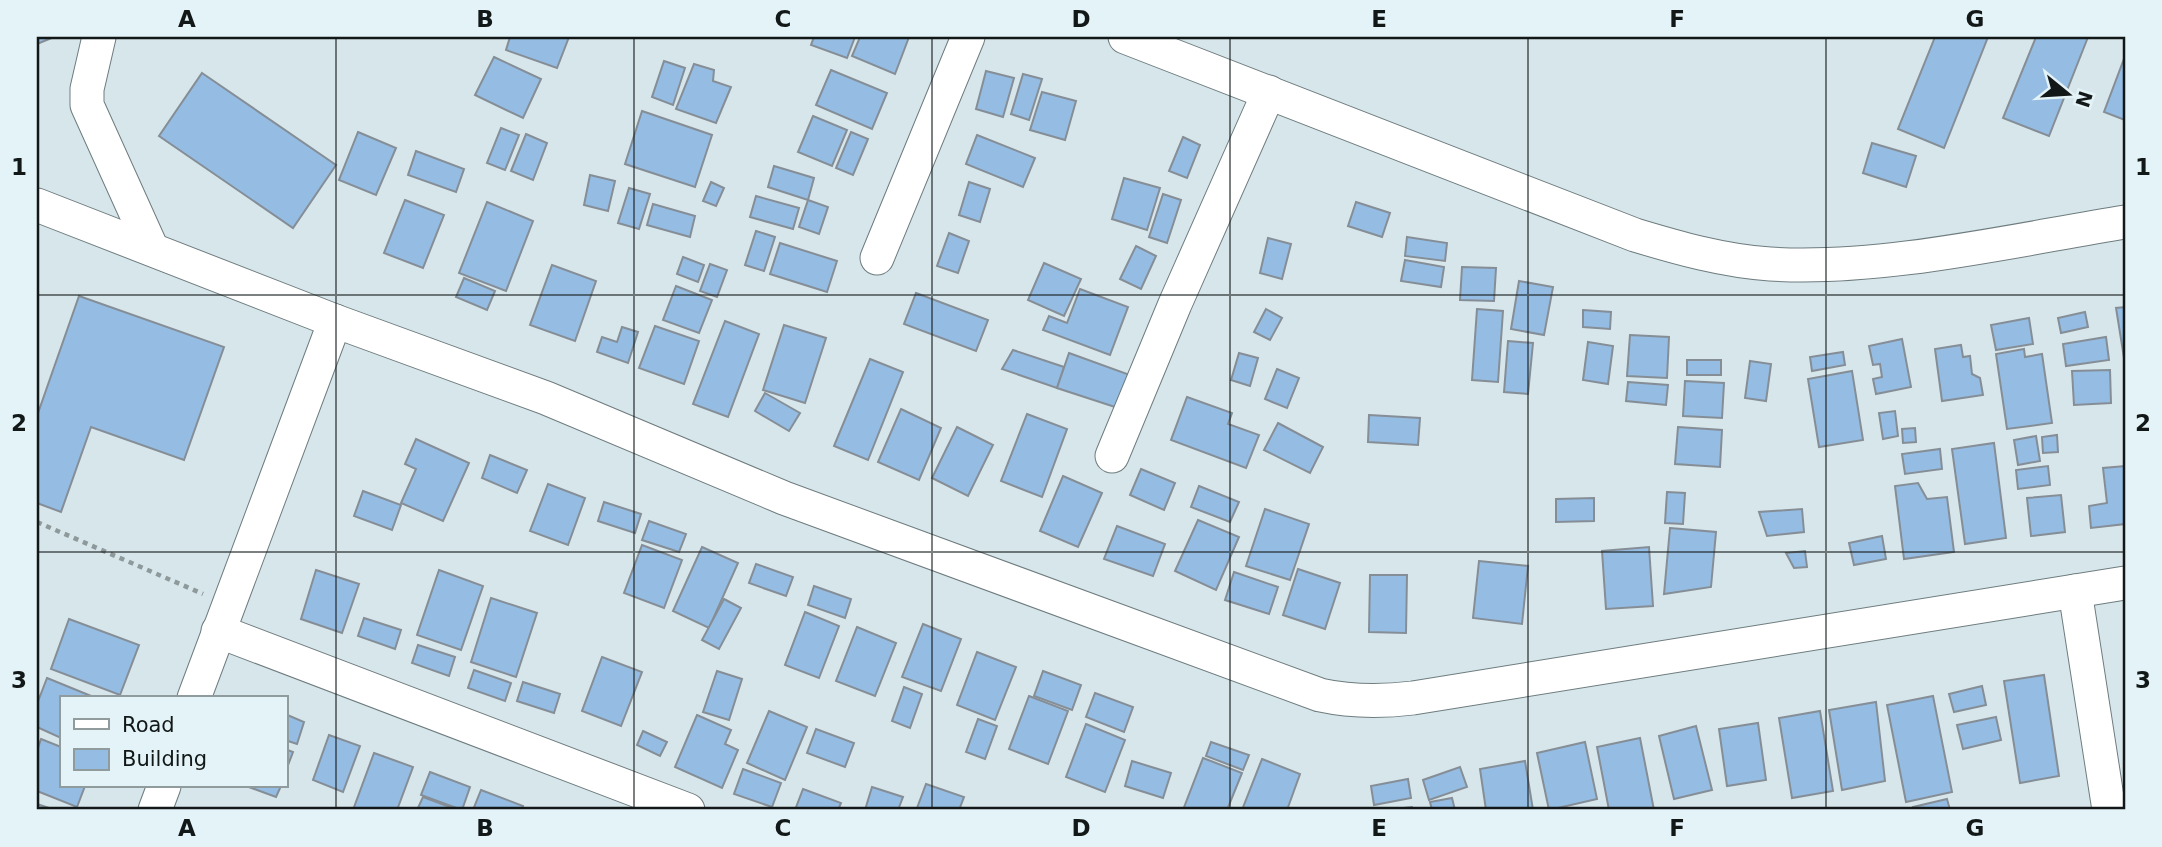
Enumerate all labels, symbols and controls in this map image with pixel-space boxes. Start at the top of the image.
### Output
text: A [178,6,196,32]
text: B [476,6,494,32]
text: C [775,6,791,32]
text: D [1071,6,1091,32]
text: E [1371,6,1387,32]
text: F [1669,6,1685,32]
text: G [1966,6,1984,32]
north arrow [2032,60,2102,130]
text: N [2071,88,2097,110]
text: 1 [11,154,27,180]
text: 1 [2135,154,2151,180]
text: 2 [11,410,27,436]
text: 2 [2135,410,2151,436]
text: 3 [11,667,27,693]
text: 3 [2135,667,2151,693]
legend [60,696,287,788]
text: Road [122,713,175,737]
text: Building [122,747,207,771]
text: A [178,815,196,841]
text: B [476,815,494,841]
text: C [775,815,791,841]
text: D [1071,815,1091,841]
text: E [1371,815,1387,841]
text: F [1669,815,1685,841]
text: G [1966,815,1984,841]

